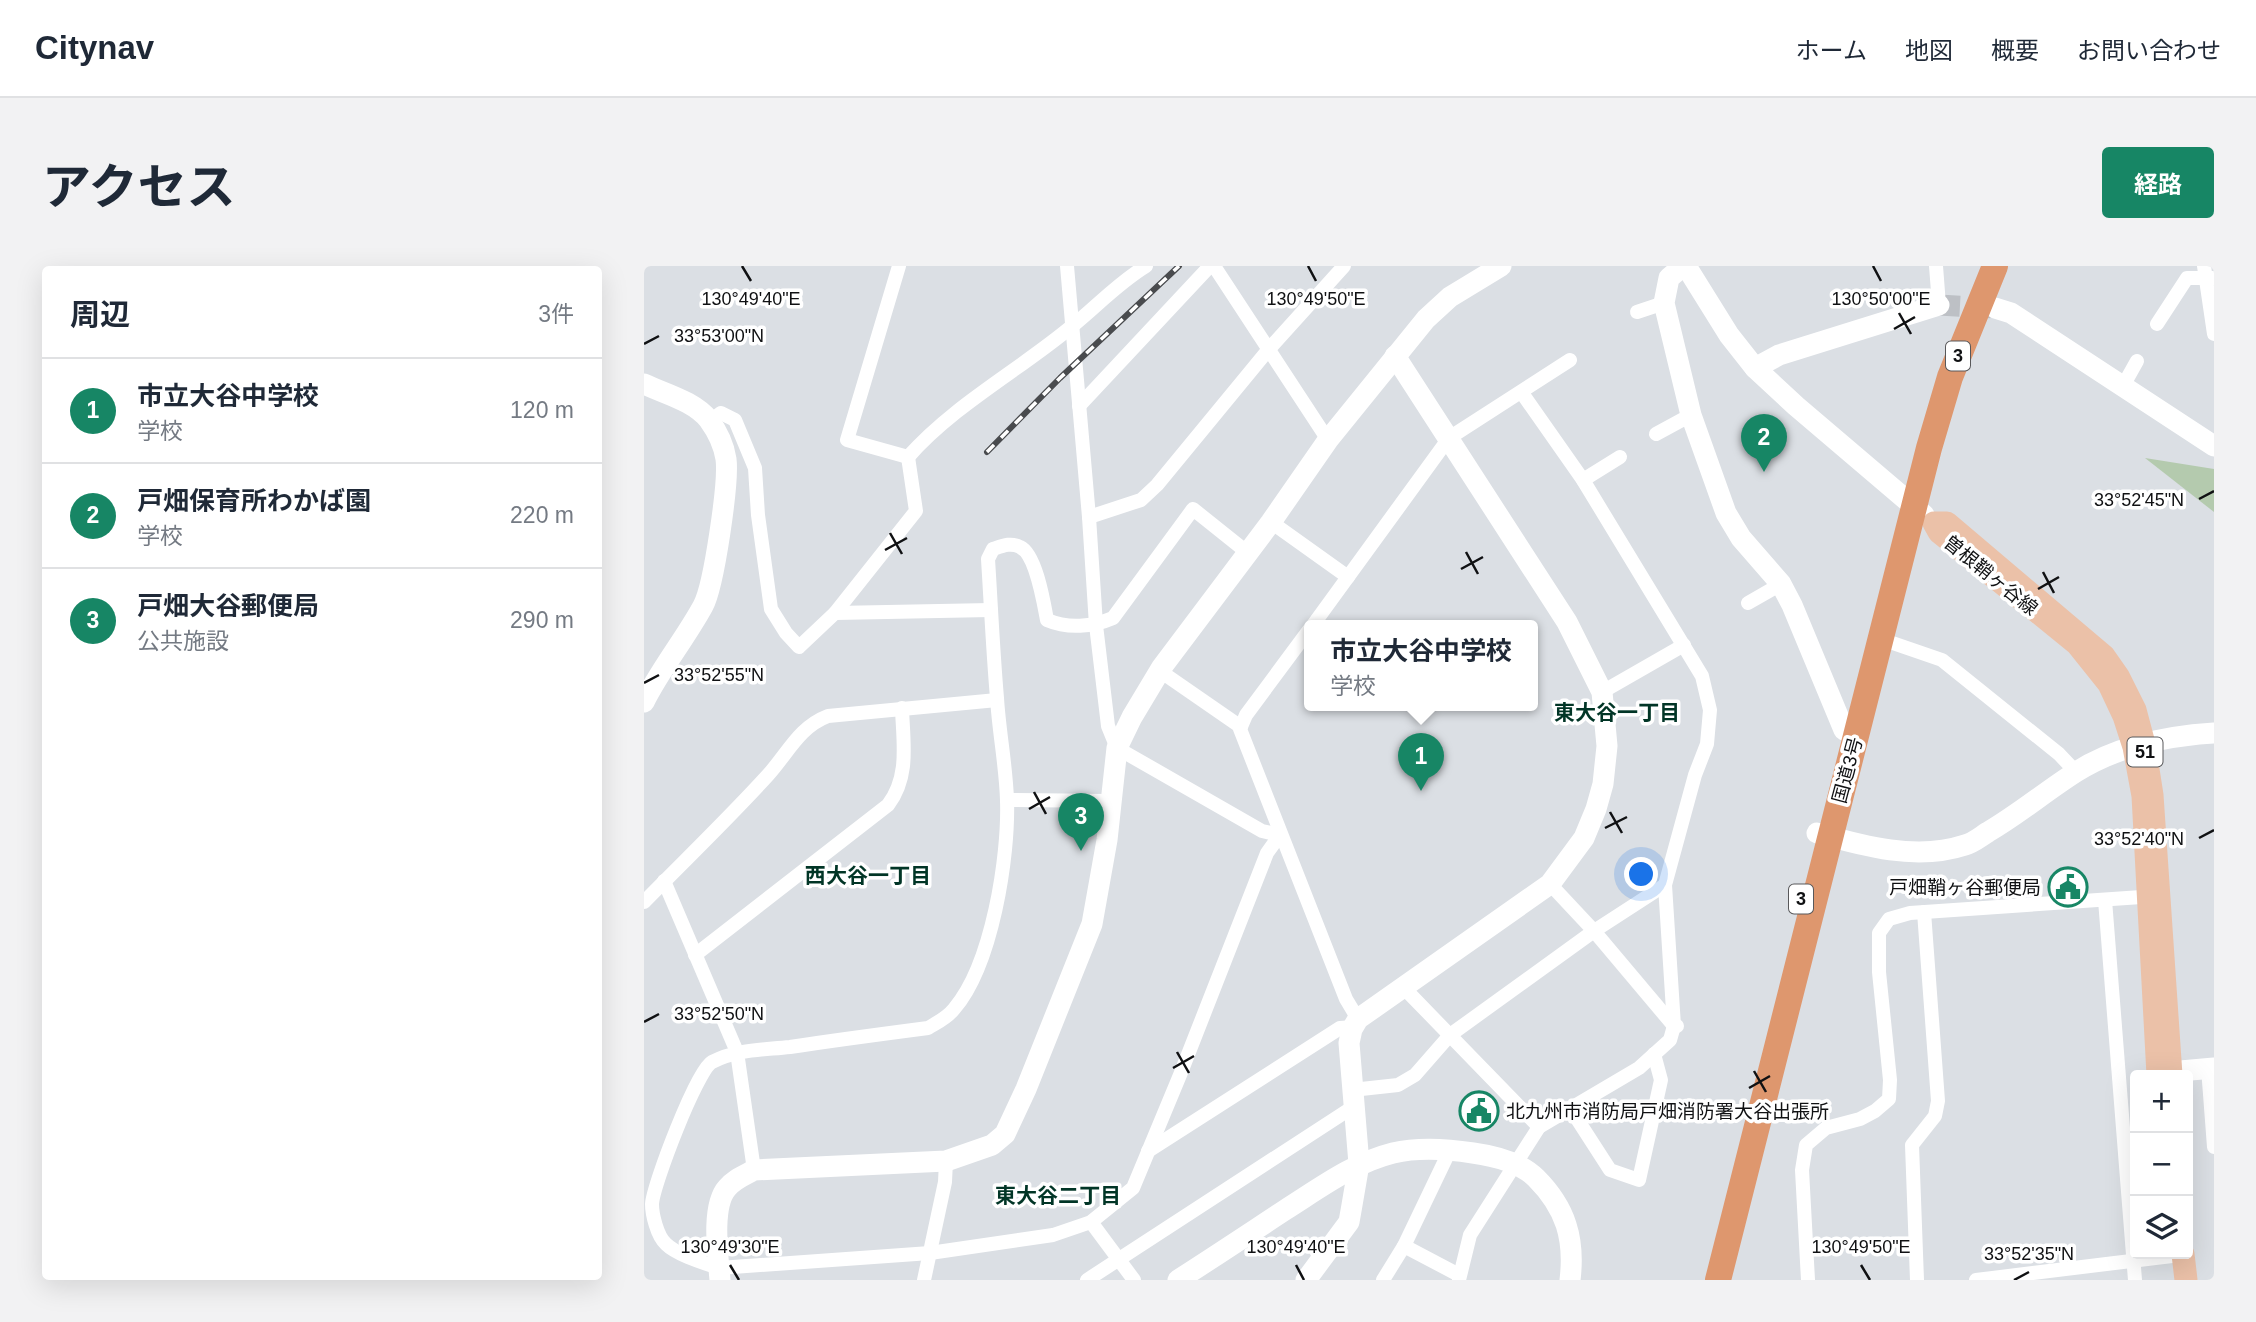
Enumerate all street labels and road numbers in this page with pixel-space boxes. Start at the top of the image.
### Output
road number: 3 [1946,342,1970,370]
street label: 曽根鞘ヶ谷線 [1940,531,2042,619]
street label: 国道3号 [1829,735,1866,805]
road number: 51 [2128,738,2162,766]
road number: 3 [1789,884,1813,914]

